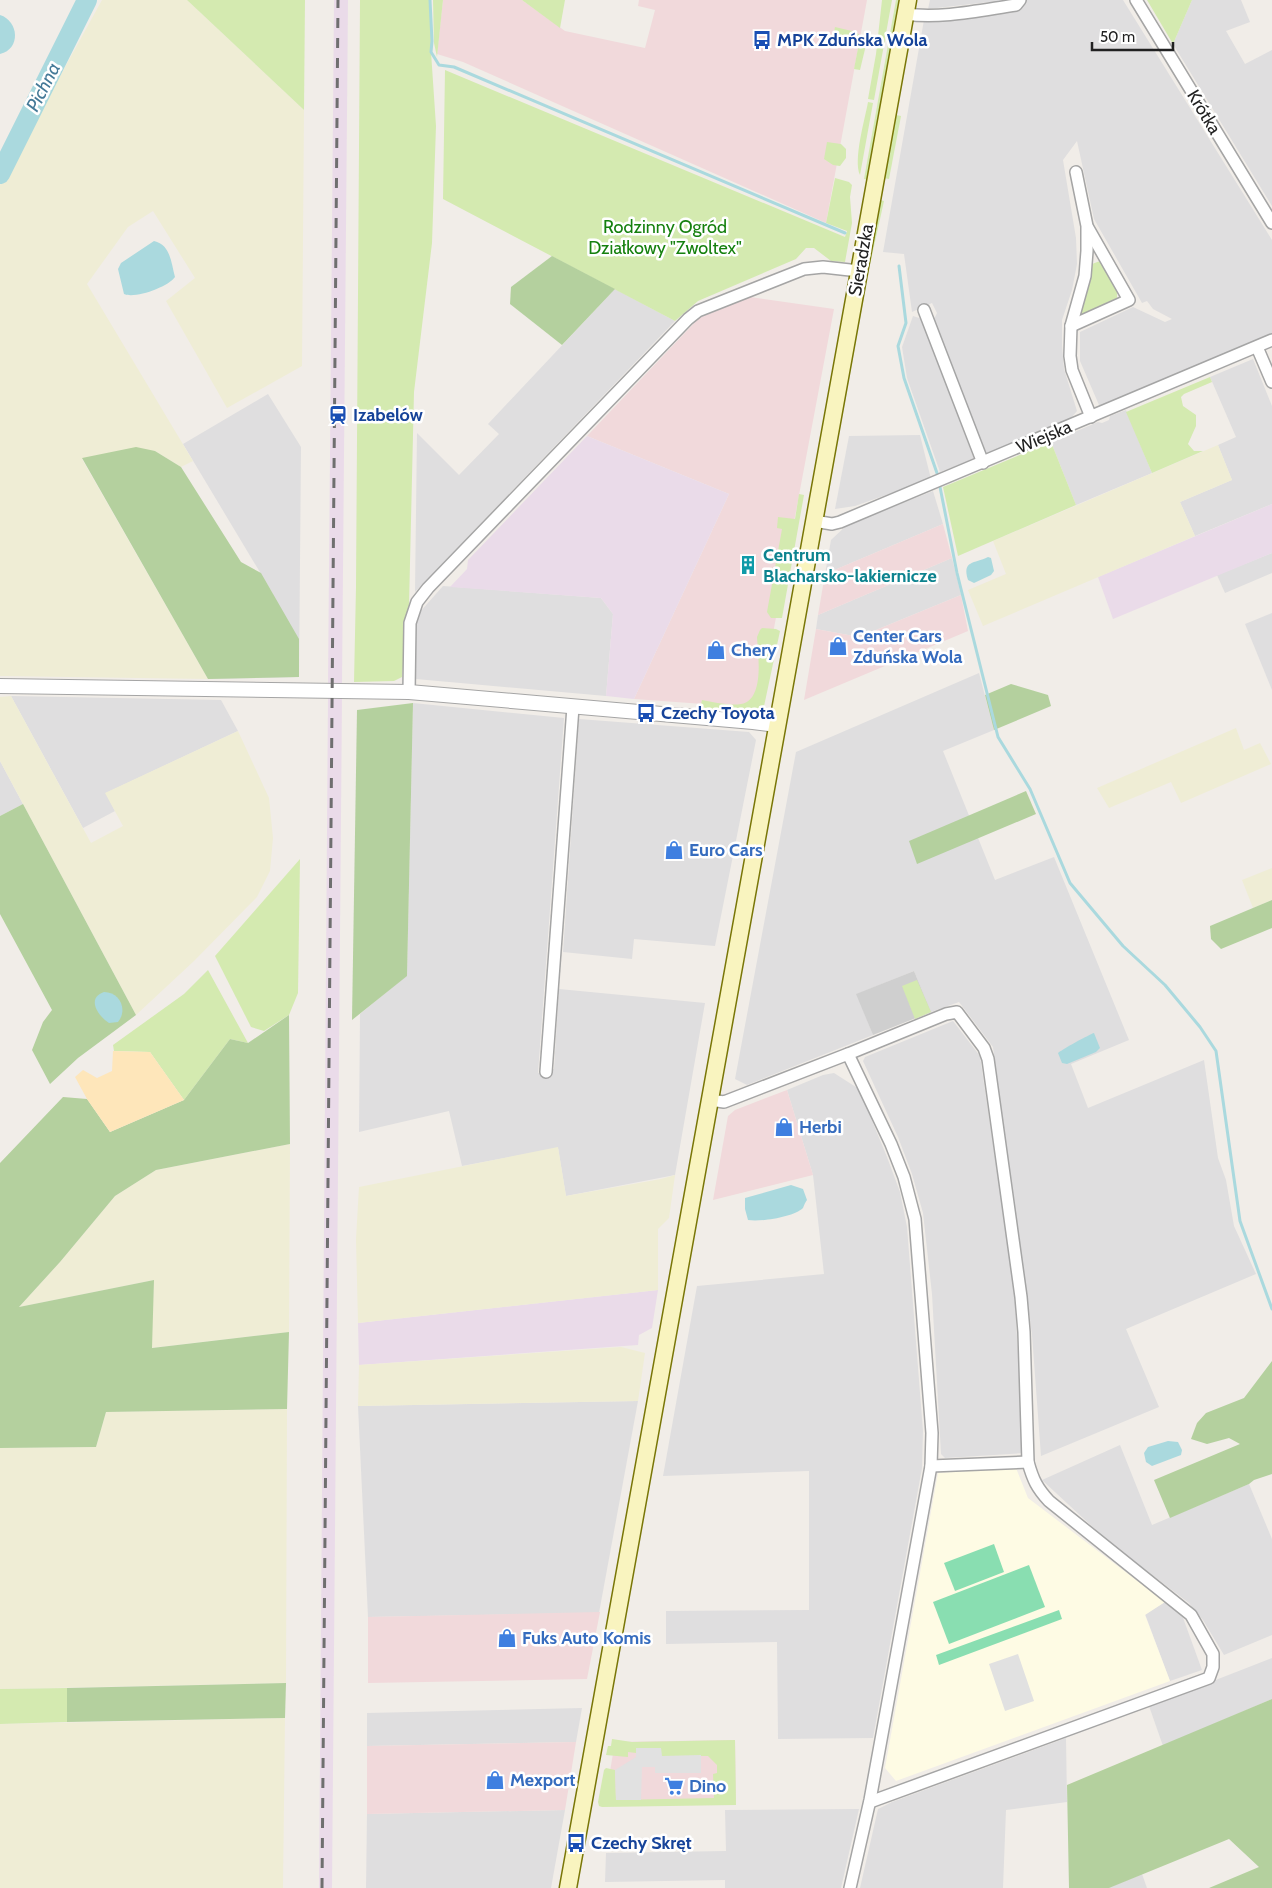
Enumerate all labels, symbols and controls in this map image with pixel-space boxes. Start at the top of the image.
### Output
scale bar [1092,20,1173,52]
text: 50 m [1100,28,1135,46]
bus stop icon: MPK Zduńska Wola [751,29,773,51]
place label: MPK Zduńska Wola [777,29,927,51]
water label: Pichna [21,59,65,115]
street label: Krótka [1182,86,1226,139]
park label: Rodzinny Ogród Działkowy "Zwoltex" [588,216,742,259]
street label: Sieradzka [844,222,878,298]
station icon: Izabelów [327,404,349,426]
place label: Izabelów [353,404,423,426]
street label: Wiejska [1013,415,1075,458]
place label: Centrum Blacharsko-lakiernicze [763,544,937,587]
building icon: Centrum Blacharsko-lakiernicze [737,554,759,576]
place label: Center Cars Zduńska Wola [853,625,962,668]
shop icon: Center Cars Zduńska Wola [827,635,849,657]
shop icon: Chery [705,639,727,661]
place label: Chery [731,639,777,661]
bus stop icon: Czechy Toyota [635,702,657,724]
place label: Czechy Toyota [661,702,775,724]
shop icon: Euro Cars [663,839,685,861]
place label: Euro Cars [689,839,763,861]
shop icon: Herbi [773,1116,795,1138]
place label: Herbi [799,1116,842,1138]
shop icon: Fuks Auto Komis [496,1627,518,1649]
place label: Fuks Auto Komis [522,1627,652,1649]
shop icon: Mexport [484,1769,506,1791]
place label: Mexport [510,1769,576,1791]
supermarket icon: Dino [663,1775,685,1797]
place label: Dino [689,1775,726,1797]
bus stop icon: Czechy Skręt [565,1832,587,1854]
place label: Czechy Skręt [591,1832,692,1854]

